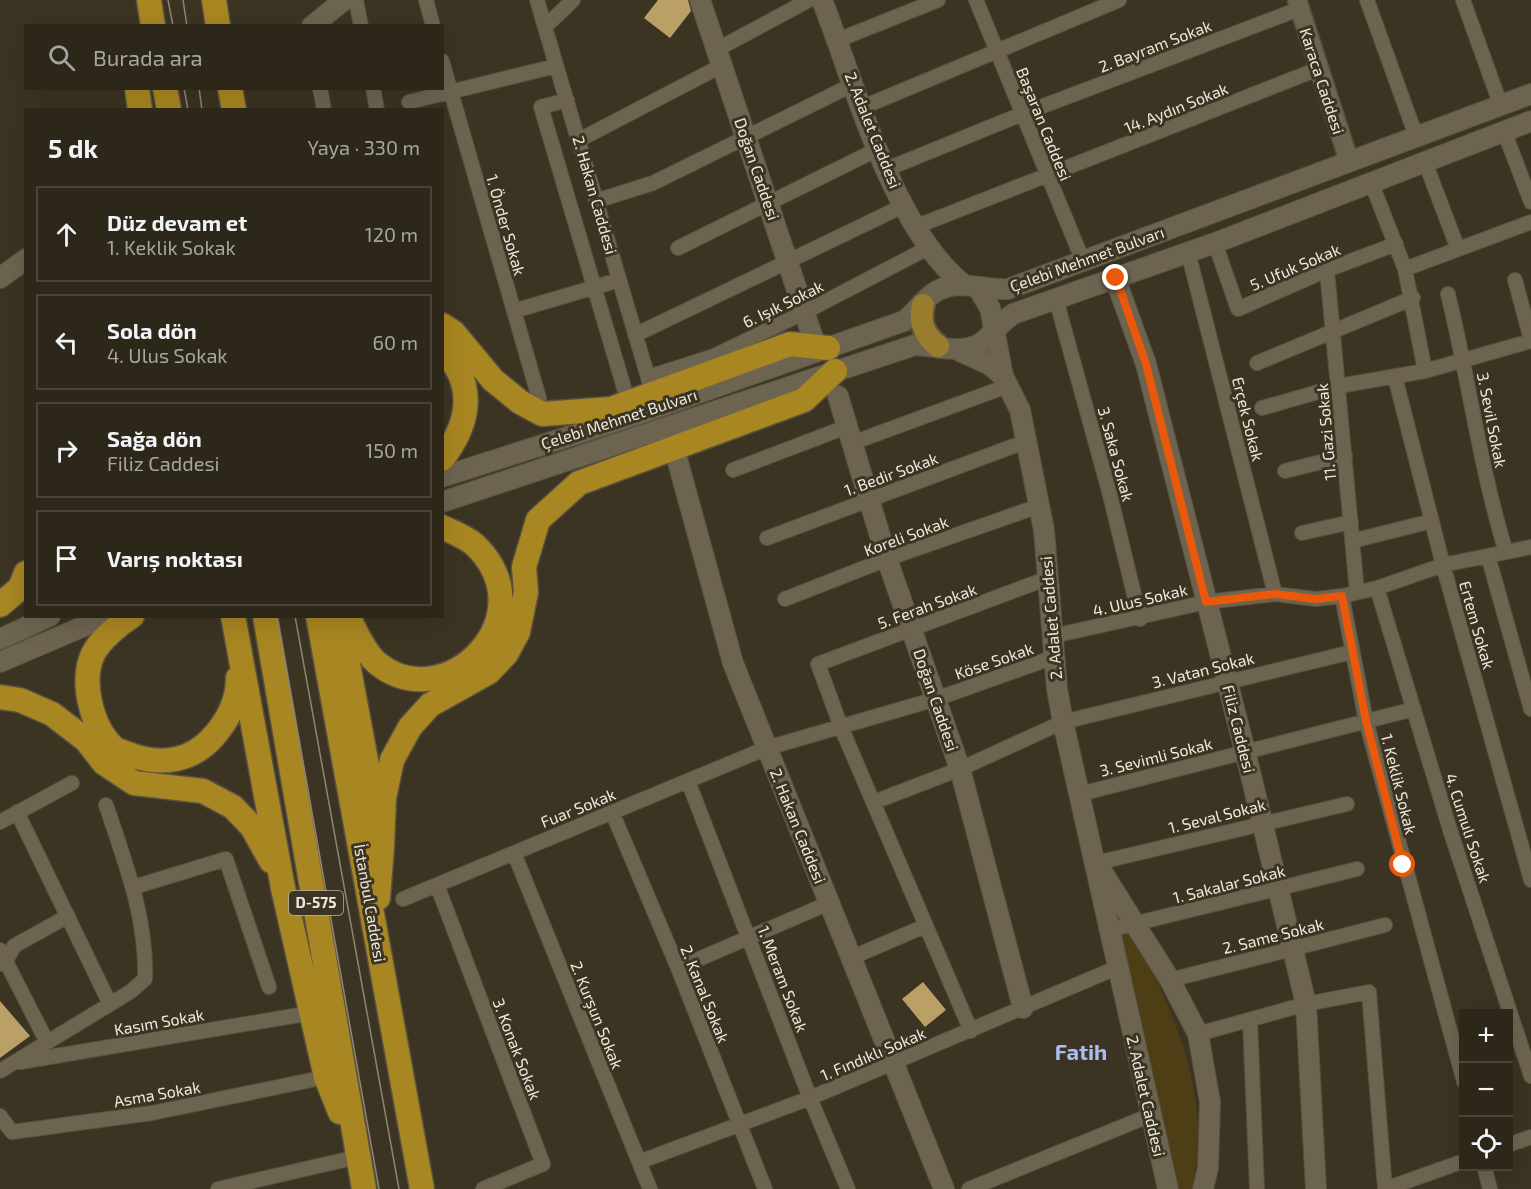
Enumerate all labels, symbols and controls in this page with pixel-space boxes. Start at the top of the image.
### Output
street label: 2. Bayram Sokak [1096,15,1214,76]
search box [24,24,444,90]
street label: Karaca Caddesi [1296,25,1349,136]
icon: search [45,41,78,74]
text: Burada ara [93,44,203,70]
street label: Başaran Caddesi [1012,64,1076,184]
street label: 2. Adalet Caddesi [841,69,905,191]
street label: 14. Aydın Sokak [1121,78,1230,137]
street label: Doğan Caddesi [731,115,784,223]
text: 5 dk [48,132,98,163]
street label: 2. Hakan Caddesi [569,133,621,256]
text: Yaya · 330 m [307,135,420,159]
street label: 1. Önder Sokak [483,172,530,278]
text: Düz devam et [107,209,247,235]
icon: ahead [50,218,83,251]
text: 120 m [365,222,418,246]
street label: Çelebi Mehmet Bulvarı [1007,222,1167,296]
text: 1. Keklik Sokak [107,235,236,259]
street label: 5. Ufuk Sokak [1247,239,1343,294]
route end [1102,264,1128,290]
street label: 6. Işık Sokak [739,276,827,332]
text: Sola dön [107,317,197,343]
icon: left [50,326,83,359]
text: 60 m [373,330,418,354]
text: 4. Ulus Sokak [107,343,228,367]
street label: 3. Sevil Sokak [1474,370,1511,469]
street label: Erçek Sokak [1228,375,1268,463]
street label: 11. Gazi Sokak [1312,383,1339,482]
street label: Çelebi Mehmet Bulvarı [538,384,700,454]
street label: 3. Saka Sokak [1095,404,1138,503]
text: Sağa dön [107,425,202,451]
icon: right [50,434,83,467]
text: 150 m [365,438,418,462]
street label: 1. Bedir Sokak [842,448,940,499]
text: Filiz Caddesi [107,451,220,475]
street label: Koreli Sokak [861,511,951,560]
icon: arrive [50,542,83,575]
text: Varış noktası [107,545,243,571]
street label: 2. Adalet Caddesi [1036,556,1065,680]
street label: 5. Ferah Sokak [875,579,979,632]
street label: 4. Ulus Sokak [1091,579,1189,620]
street label: Ertem Sokak [1456,579,1499,671]
street label: Köse Sokak [952,638,1036,683]
street label: Doğan Caddesi [910,646,963,754]
street label: 3. Vatan Sokak [1150,648,1256,691]
street label: Filiz Caddesi [1219,683,1260,775]
street label: 1. Keklik Sokak [1378,732,1421,836]
street label: 3. Sevimli Sokak [1098,733,1214,780]
street label: 2. Hakan Caddesi [767,765,830,886]
street label: 4. Cumulı Sokak [1442,771,1495,885]
street label: Fuar Sokak [538,784,618,831]
street label: 1. Seval Sokak [1166,794,1267,837]
street label: İstanbul Caddesi [351,842,390,963]
route start [1389,851,1415,877]
street label: 1. Sakalar Sokak [1171,860,1287,907]
road number: D-575 [289,891,343,915]
street label: 2. Same Sokak [1220,914,1325,957]
street label: 1. Meram Sokak [755,923,812,1035]
street label: 2. Kanal Sokak [677,942,734,1045]
street label: 2. Kurşun Sokak [566,958,628,1072]
street label: 3. Konak Sokak [489,995,546,1102]
street label: Kasım Sokak [112,1004,205,1039]
map controls [1459,1009,1513,1171]
button: + [1459,1009,1513,1063]
street label: 1. Fındıklı Sokak [818,1023,928,1084]
street label: 2. Adalet Caddesi [1123,1033,1170,1158]
district label: Fatih [1055,1038,1107,1064]
button: − [1459,1063,1513,1117]
street label: Asma Sokak [112,1077,202,1110]
button: locate [1459,1117,1513,1171]

